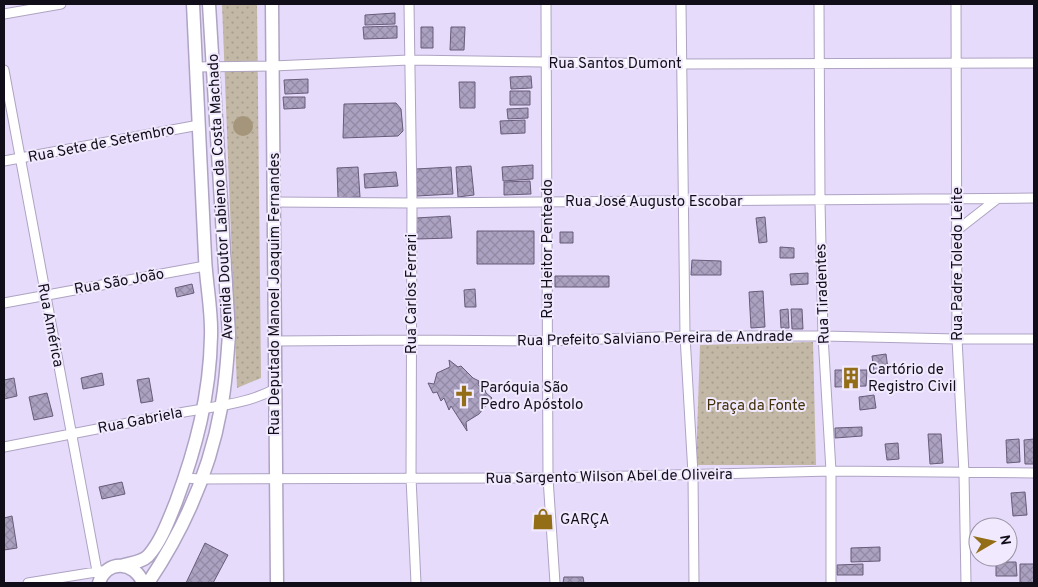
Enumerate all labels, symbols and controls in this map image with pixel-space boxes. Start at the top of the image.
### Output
street label: Avenida Doutor Labieno da Costa Machado [204,53,238,341]
street label: Rua Santos Dumont [548,55,682,74]
street label: Rua Sete de Setembro [26,121,176,168]
street label: Rua Deputado Manoel Joaquim Fernandes [266,152,285,436]
street label: Rua Heitor Penteado [539,179,558,319]
street label: Rua Padre Toledo Leite [949,187,968,341]
street label: Rua José Augusto Escobar [565,193,743,212]
street label: Rua Carlos Ferrari [403,234,422,354]
street label: Rua Tiradentes [812,243,835,345]
street label: Rua São João [73,265,166,300]
street label: Rua América [32,282,67,369]
street label: Rua Prefeito Salviano Pereira de Andrade [517,328,793,351]
place label: Cartório de Registro Civil [868,361,956,397]
building icon: Cartório de Registro Civil [838,365,864,391]
place label: Paróquia São Pedro Apóstolo [480,379,583,415]
church icon: Paróquia São Pedro Apóstolo [451,383,477,409]
park label: Praça da Fonte [706,397,806,416]
street label: Rua Gabriela [96,404,184,439]
street label: Rua Sargento Wilson Abel de Oliveira [485,466,733,489]
shop icon: GARÇA [530,506,556,532]
place label: GARÇA [560,511,609,530]
north arrow [968,517,1018,567]
text: N [995,534,1014,547]

